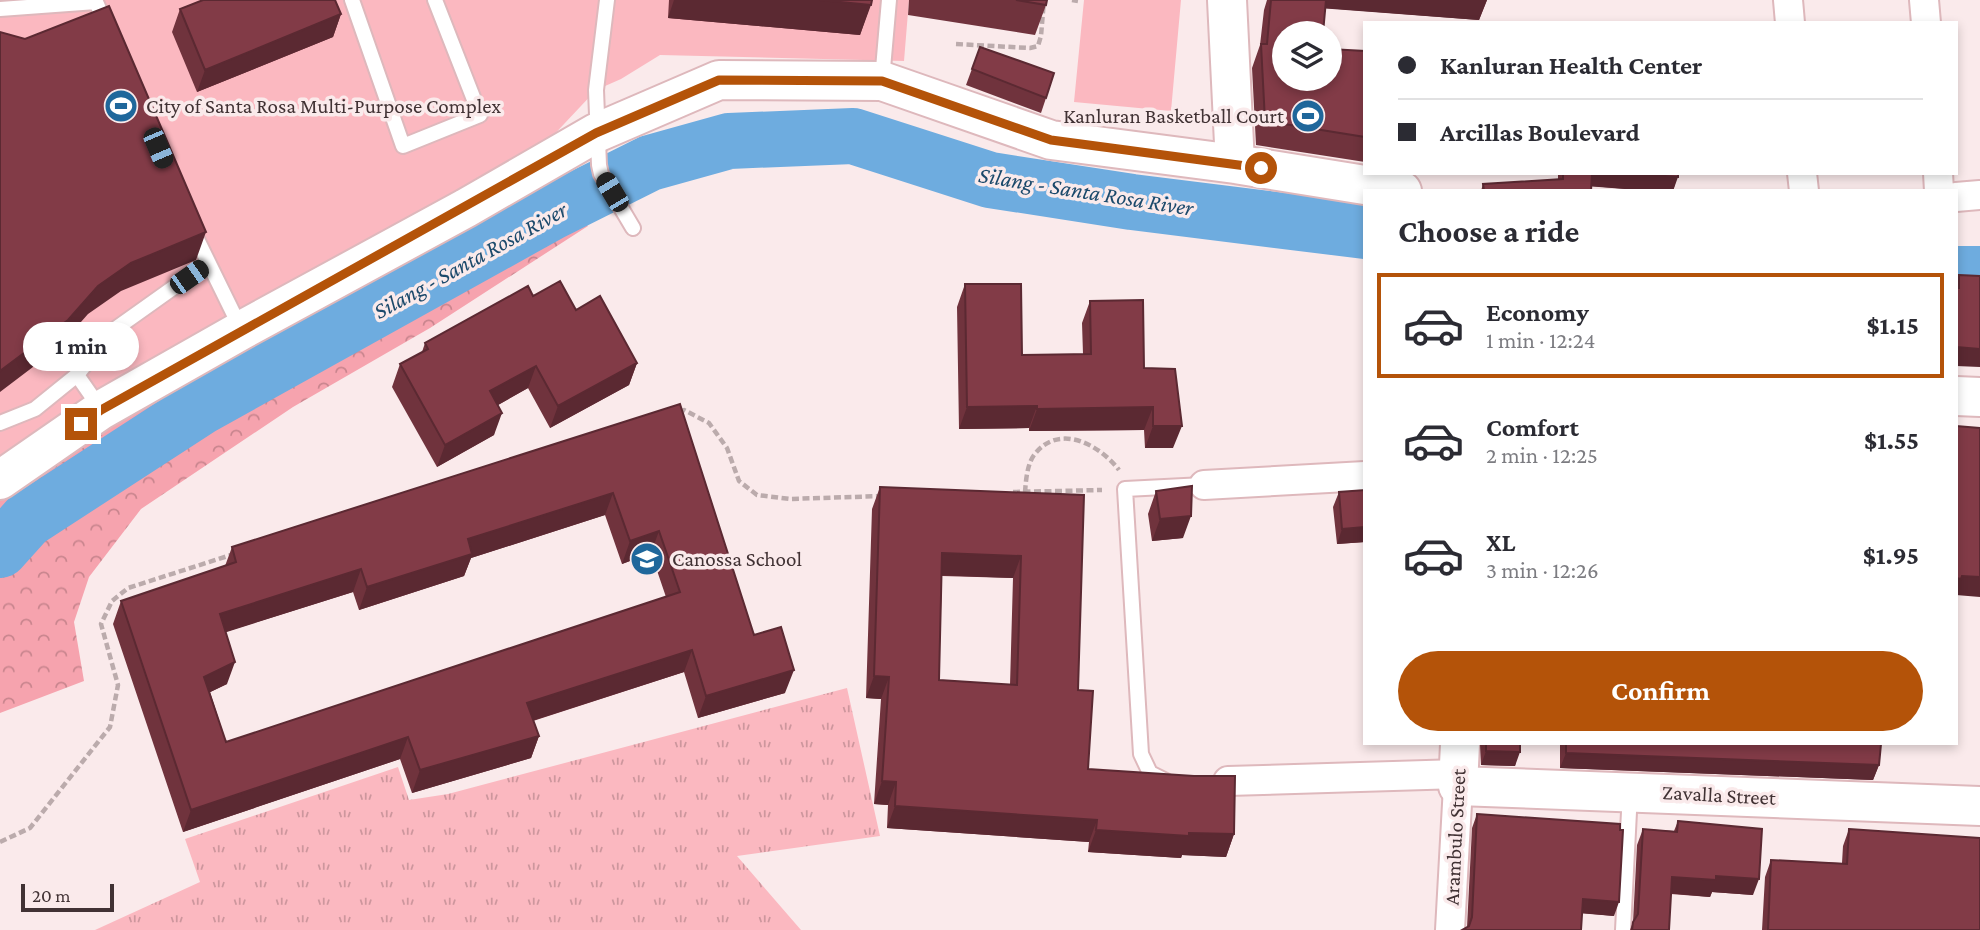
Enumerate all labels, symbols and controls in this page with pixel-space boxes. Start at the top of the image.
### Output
map controls [1272,21,1342,91]
button: layers [1272,21,1342,91]
text: Kanluran Health Center [1440,51,1702,80]
sports icon: City of Santa Rosa Multi-Purpose Complex [102,87,140,125]
place label: City of Santa Rosa Multi-Purpose Complex [146,94,501,118]
sports icon: Kanluran Basketball Court [1289,97,1327,135]
place label: Kanluran Basketball Court [1063,104,1285,128]
text: Arcillas Boulevard [1440,118,1640,147]
car [141,125,176,171]
route start [1245,152,1277,184]
water label: Silang - Santa Rosa River [977,161,1196,221]
car [593,169,632,215]
water label: Silang - Santa Rosa River [369,196,572,324]
text: Choose a ride [1398,213,1579,249]
car [166,256,213,298]
icon: car [1402,294,1465,357]
text: Economy [1486,298,1589,327]
text: $1.15 [1867,311,1919,340]
callout: 1 min [23,322,139,372]
text: 1 min · 12:24 [1486,327,1596,353]
text: 1 min [55,333,107,359]
route end [65,408,97,440]
icon: car [1402,409,1465,472]
text: Comfort [1486,413,1579,442]
text: $1.55 [1864,426,1919,455]
text: 2 min · 12:25 [1486,442,1598,468]
icon: car [1402,524,1465,587]
text: XL [1486,528,1515,557]
school or university icon: Canossa School [628,540,666,578]
text: $1.95 [1863,541,1919,570]
place label: Canossa School [672,547,802,571]
text: 3 min · 12:26 [1486,557,1599,583]
button: Confirm [1398,651,1923,731]
street label: Arambulo Street [1439,767,1471,906]
street label: Zavalla Street [1662,780,1777,810]
scale bar [21,881,114,913]
text: 20 m [32,885,71,906]

